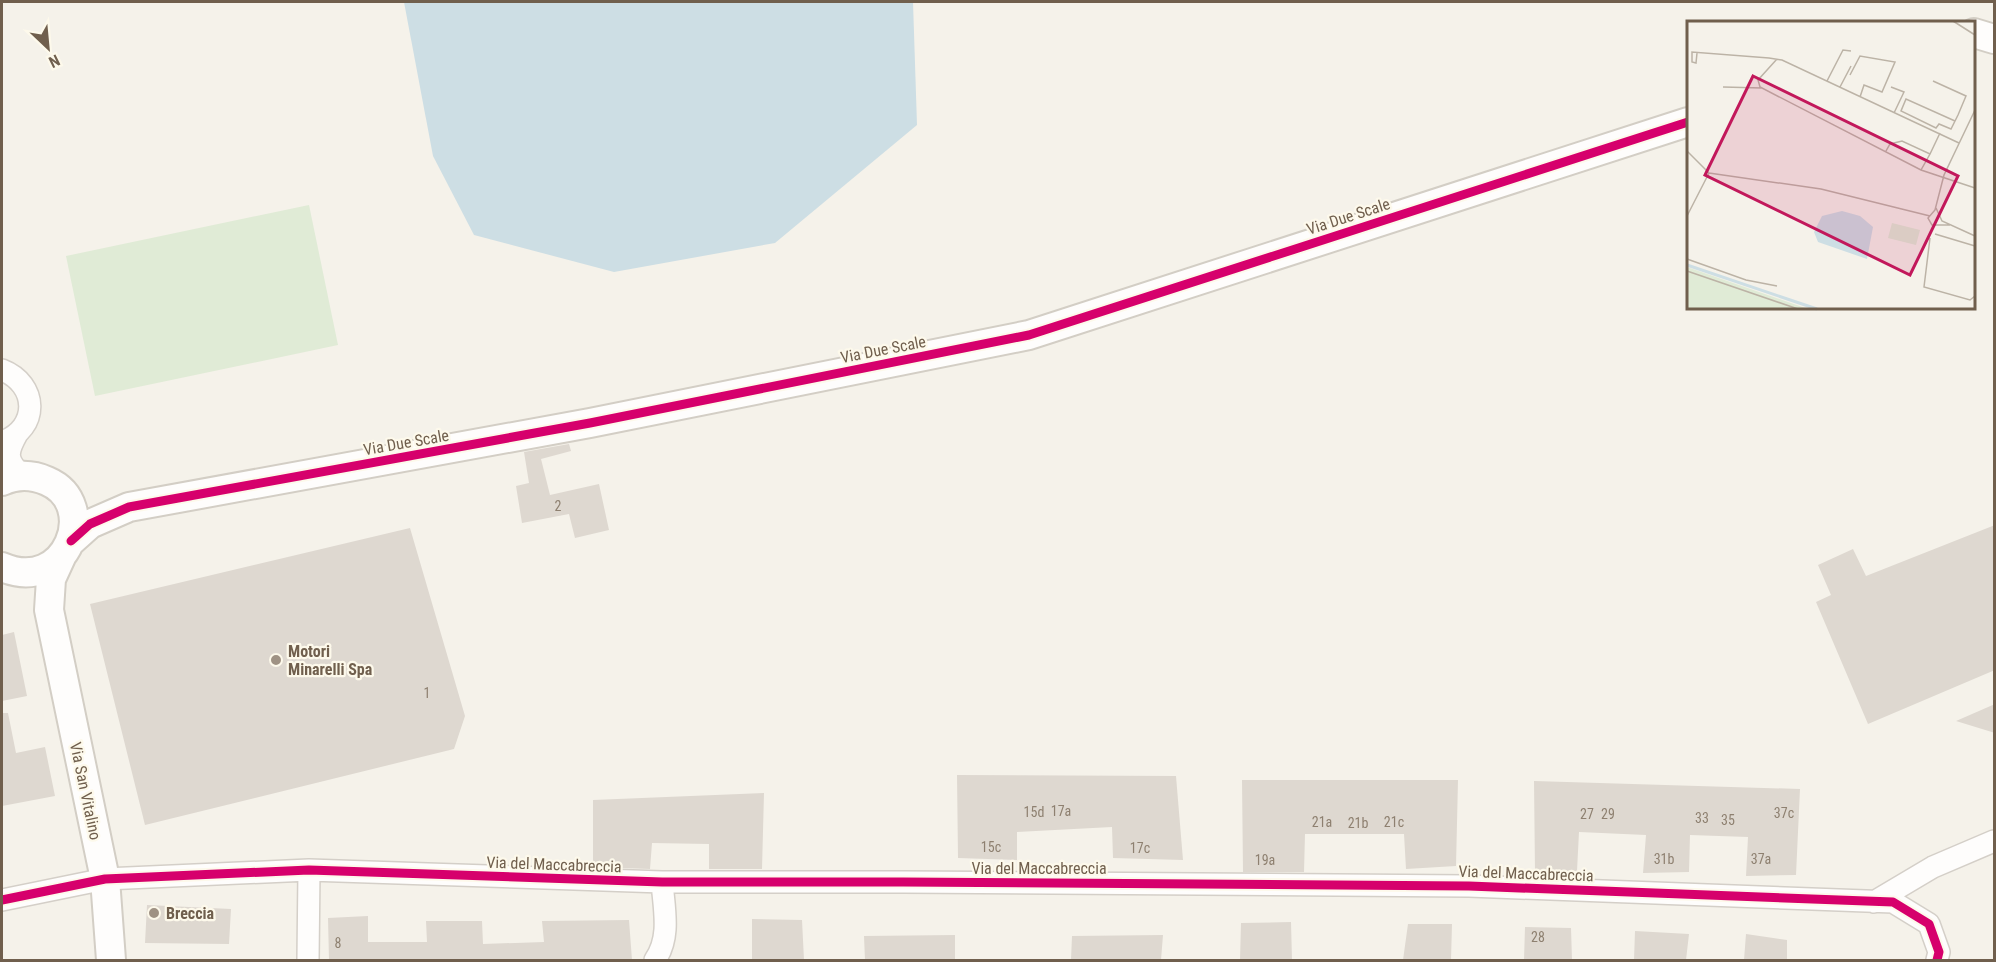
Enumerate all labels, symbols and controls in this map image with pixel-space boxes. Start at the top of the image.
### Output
north arrow [18,18,78,78]
inset map [1687,21,1975,309]
text: N [46,50,63,72]
street label: Via Due Scale [1304,194,1392,239]
street label: Via Due Scale [839,332,927,367]
street label: Via Due Scale [362,426,450,459]
house number: 2 [555,498,562,514]
place label: Motori Minarelli Spa [288,642,373,679]
marker: Motori Minarelli Spa [269,653,283,667]
house number: 1 [424,685,430,701]
street label: Via San Vitalino [66,740,105,842]
house number: 17a [1051,803,1071,819]
house number: 15d [1024,804,1044,820]
house number: 37c [1774,805,1794,821]
house number: 27 [1580,806,1594,822]
house number: 29 [1601,806,1615,822]
house number: 33 [1695,810,1709,826]
house number: 35 [1721,812,1735,828]
house number: 21a [1312,814,1332,830]
house number: 21c [1384,814,1404,830]
house number: 21b [1348,815,1368,831]
house number: 15c [981,839,1001,855]
house number: 17c [1130,840,1150,856]
house number: 31b [1654,851,1674,867]
house number: 37a [1751,851,1771,867]
house number: 19a [1255,852,1275,868]
street label: Via del Maccabreccia [486,853,622,876]
street label: Via del Maccabreccia [971,859,1107,878]
street label: Via del Maccabreccia [1458,862,1594,885]
place label: Breccia [166,904,215,923]
marker: Breccia [147,906,161,920]
house number: 28 [1531,929,1545,945]
house number: 8 [335,935,342,951]

